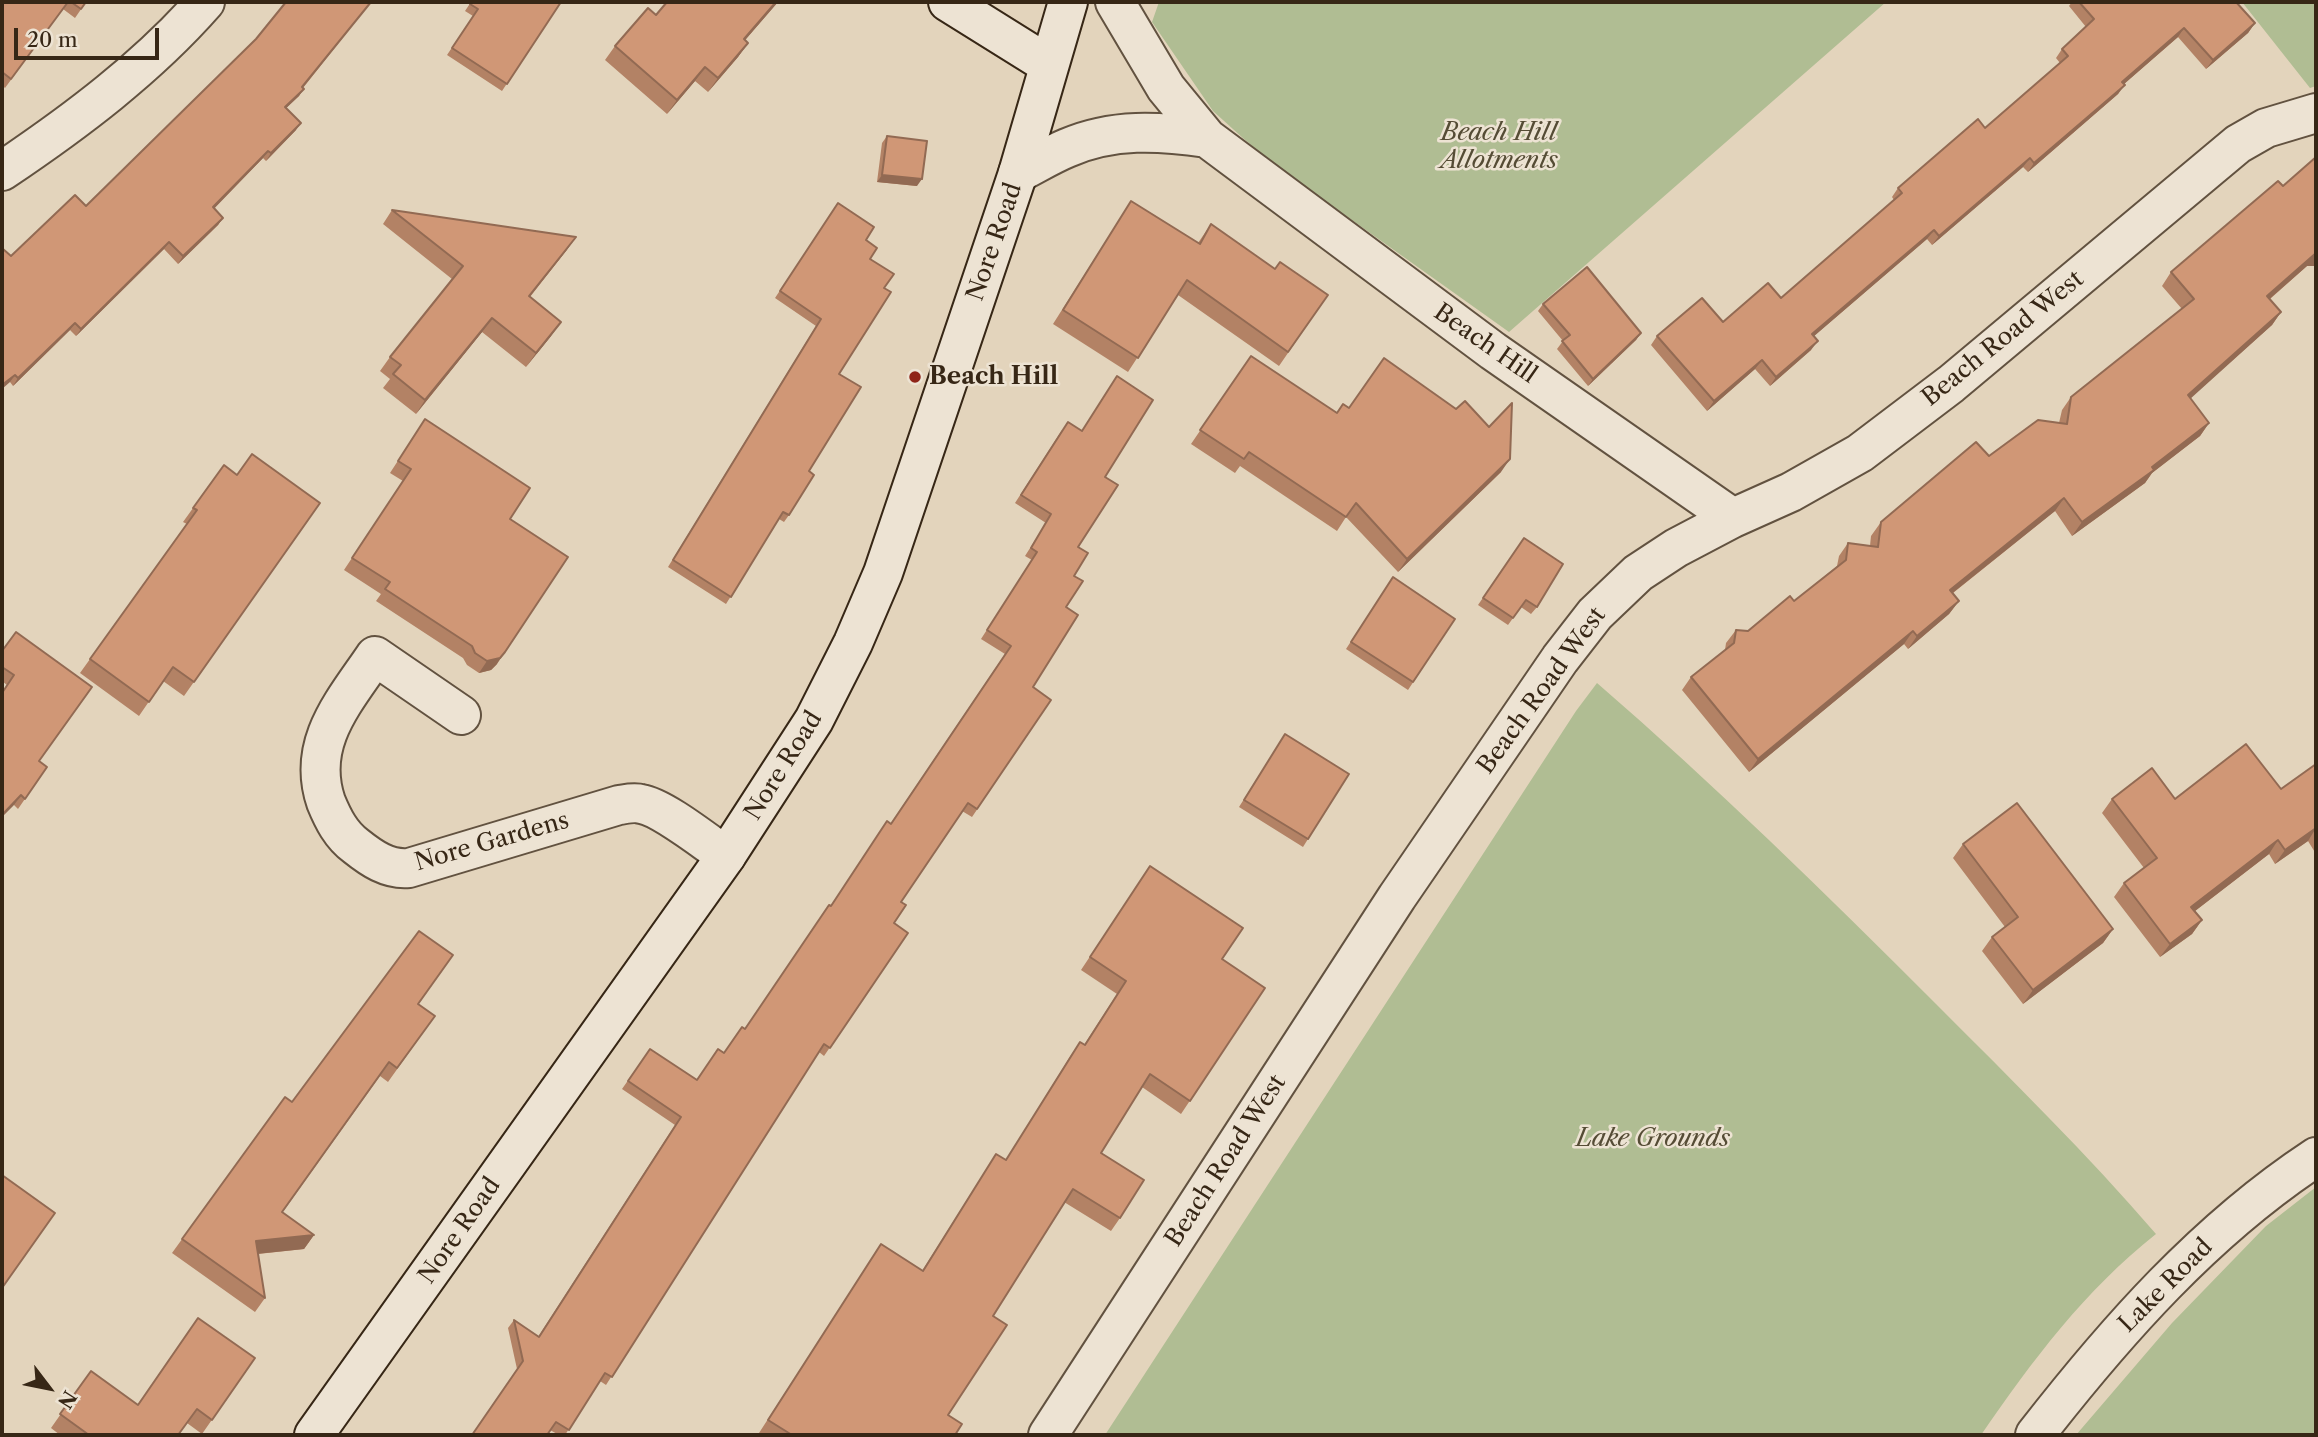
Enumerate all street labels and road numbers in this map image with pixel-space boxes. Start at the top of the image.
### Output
street label: Nore Road [961,179,1029,305]
street label: Beach Road West [1917,265,2089,413]
street label: Beach Hill [1428,298,1542,390]
street label: Beach Road West [1472,602,1612,780]
street label: Nore Road [739,706,829,826]
street label: Nore Gardens [412,806,572,878]
street label: Beach Road West [1160,1070,1292,1252]
street label: Nore Road [413,1172,507,1290]
street label: Lake Road [2113,1233,2219,1339]

